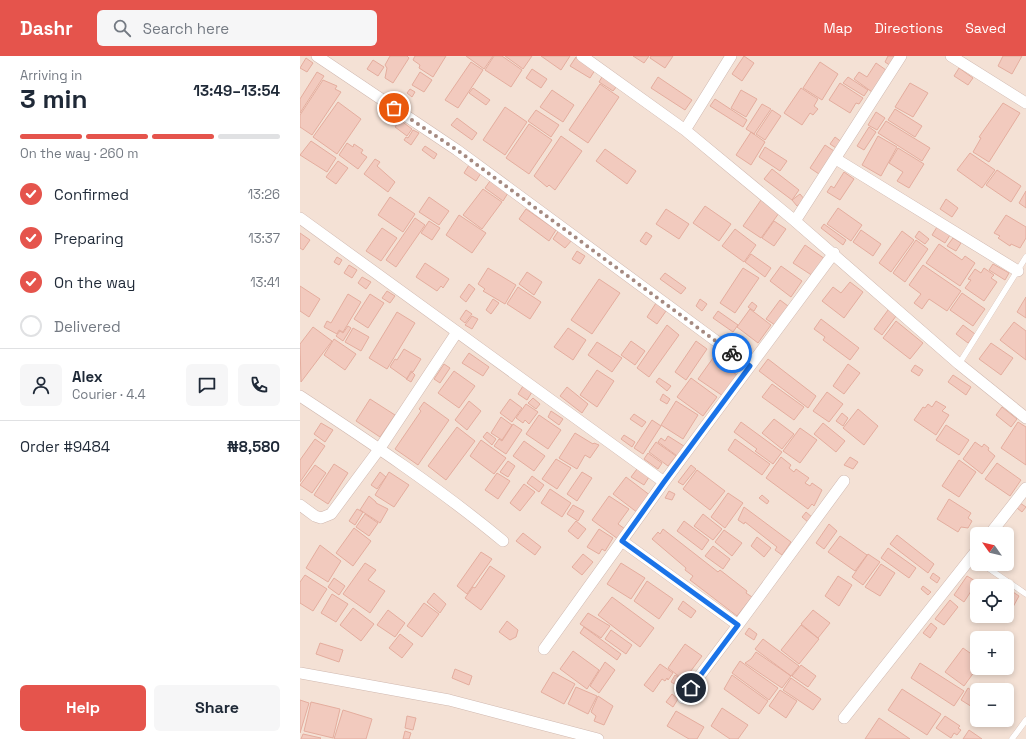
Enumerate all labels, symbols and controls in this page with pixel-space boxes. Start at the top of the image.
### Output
search box [97,10,377,46]
text: Dashr [20,16,73,41]
icon: search [111,17,133,39]
text: Search here [143,19,229,38]
text: Map [823,19,853,37]
text: Directions [875,19,943,37]
text: Saved [965,19,1006,37]
text: Arriving in [20,67,82,84]
text: 13:49–13:54 [193,81,280,100]
text: 3 min [20,82,88,116]
pin [377,91,411,125]
icon: bag [383,97,405,119]
text: On the way · 260 m [20,145,138,162]
icon: check [20,183,42,205]
text: Confirmed [54,185,129,204]
text: 13:26 [248,186,280,203]
icon: check [20,227,42,249]
text: Preparing [54,229,124,248]
text: 13:37 [248,230,280,247]
icon: check [20,271,42,293]
text: On the way [54,273,135,292]
text: 13:41 [250,274,280,291]
text: Delivered [54,317,121,336]
courier [712,333,752,373]
icon: bike [721,342,743,364]
button: person [20,364,62,406]
button: chat [186,364,228,406]
button: phone [238,364,280,406]
text: Alex [72,367,103,386]
text: Courier · 4.4 [72,386,146,403]
text: Order #9484 [20,437,110,456]
text: ₦8,580 [227,437,280,456]
north arrow [970,527,1014,571]
map controls [970,527,1014,727]
button: locate [970,579,1014,623]
button: + [970,631,1014,675]
pin [674,671,708,705]
icon: home [680,677,702,699]
button: − [970,683,1014,727]
button: Help [20,685,146,731]
button: Share [154,685,280,731]

